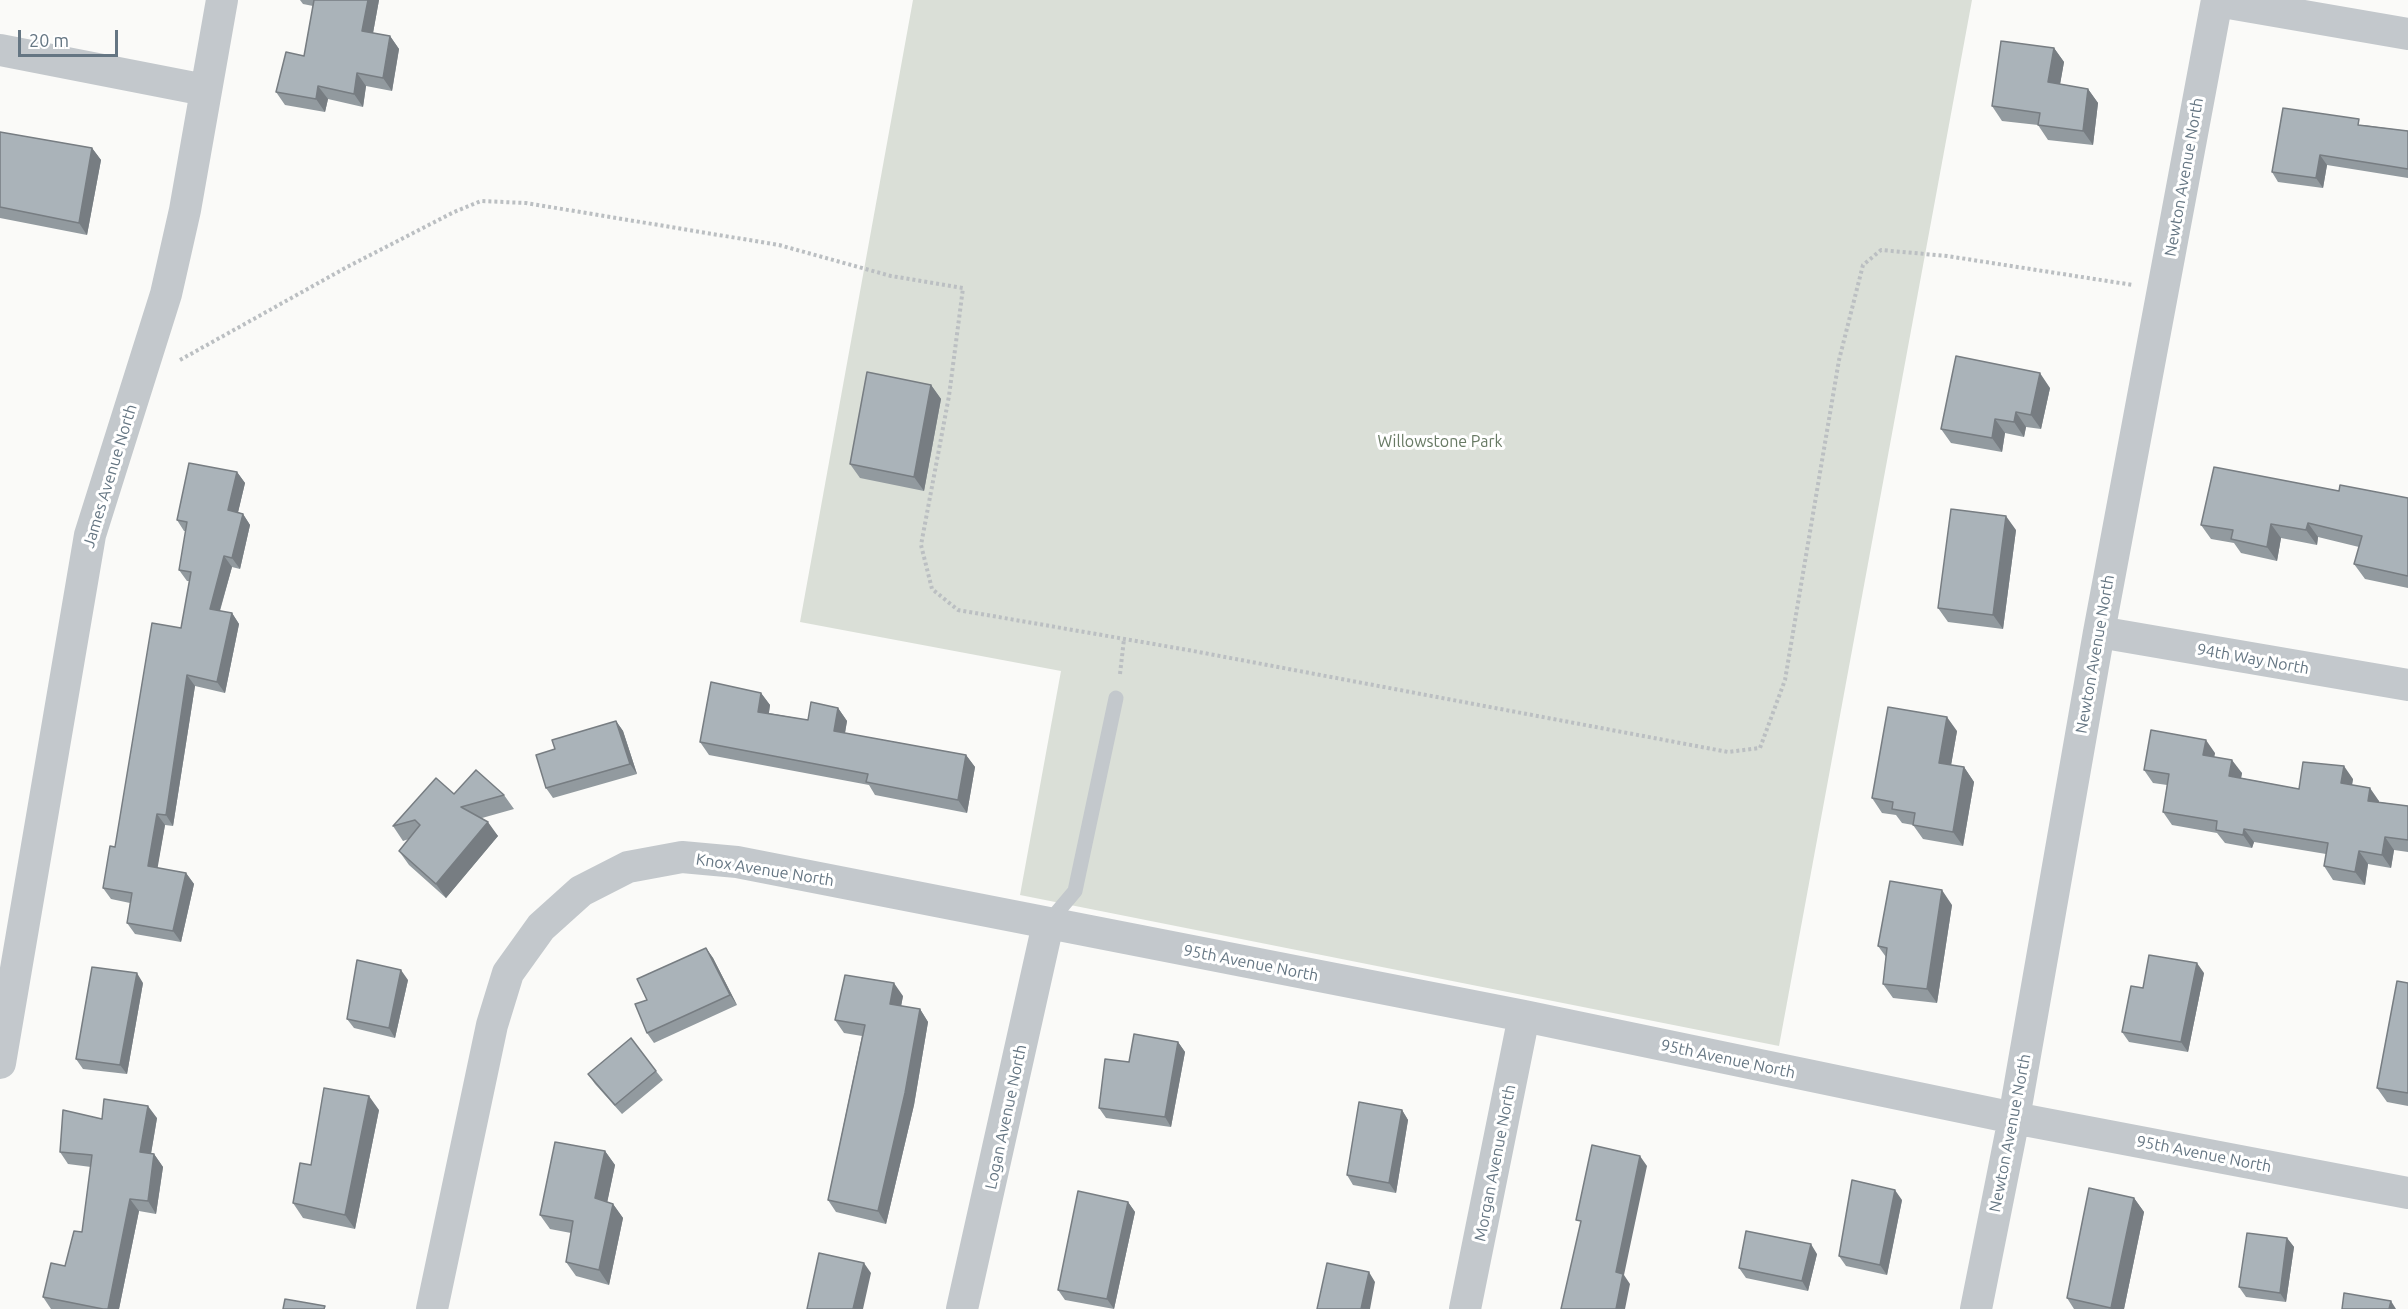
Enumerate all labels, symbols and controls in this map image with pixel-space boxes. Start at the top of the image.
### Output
scale bar [21,18,122,56]
text: 20 m [29,30,69,50]
street label: Newton Avenue North [2161,96,2207,258]
street label: James Avenue North [79,402,141,550]
park label: Willowstone Park [1377,432,1503,452]
street label: Newton Avenue North [2072,573,2118,735]
street label: 94th Way North [2195,640,2311,678]
street label: Knox Avenue North [695,850,835,890]
street label: 95th Avenue North [1182,941,1320,985]
street label: 95th Avenue North [1659,1035,1797,1083]
street label: Logan Avenue North [981,1043,1031,1191]
street label: Newton Avenue North [1985,1052,2035,1214]
street label: Morgan Avenue North [1470,1083,1520,1243]
street label: 95th Avenue North [2135,1132,2273,1176]

